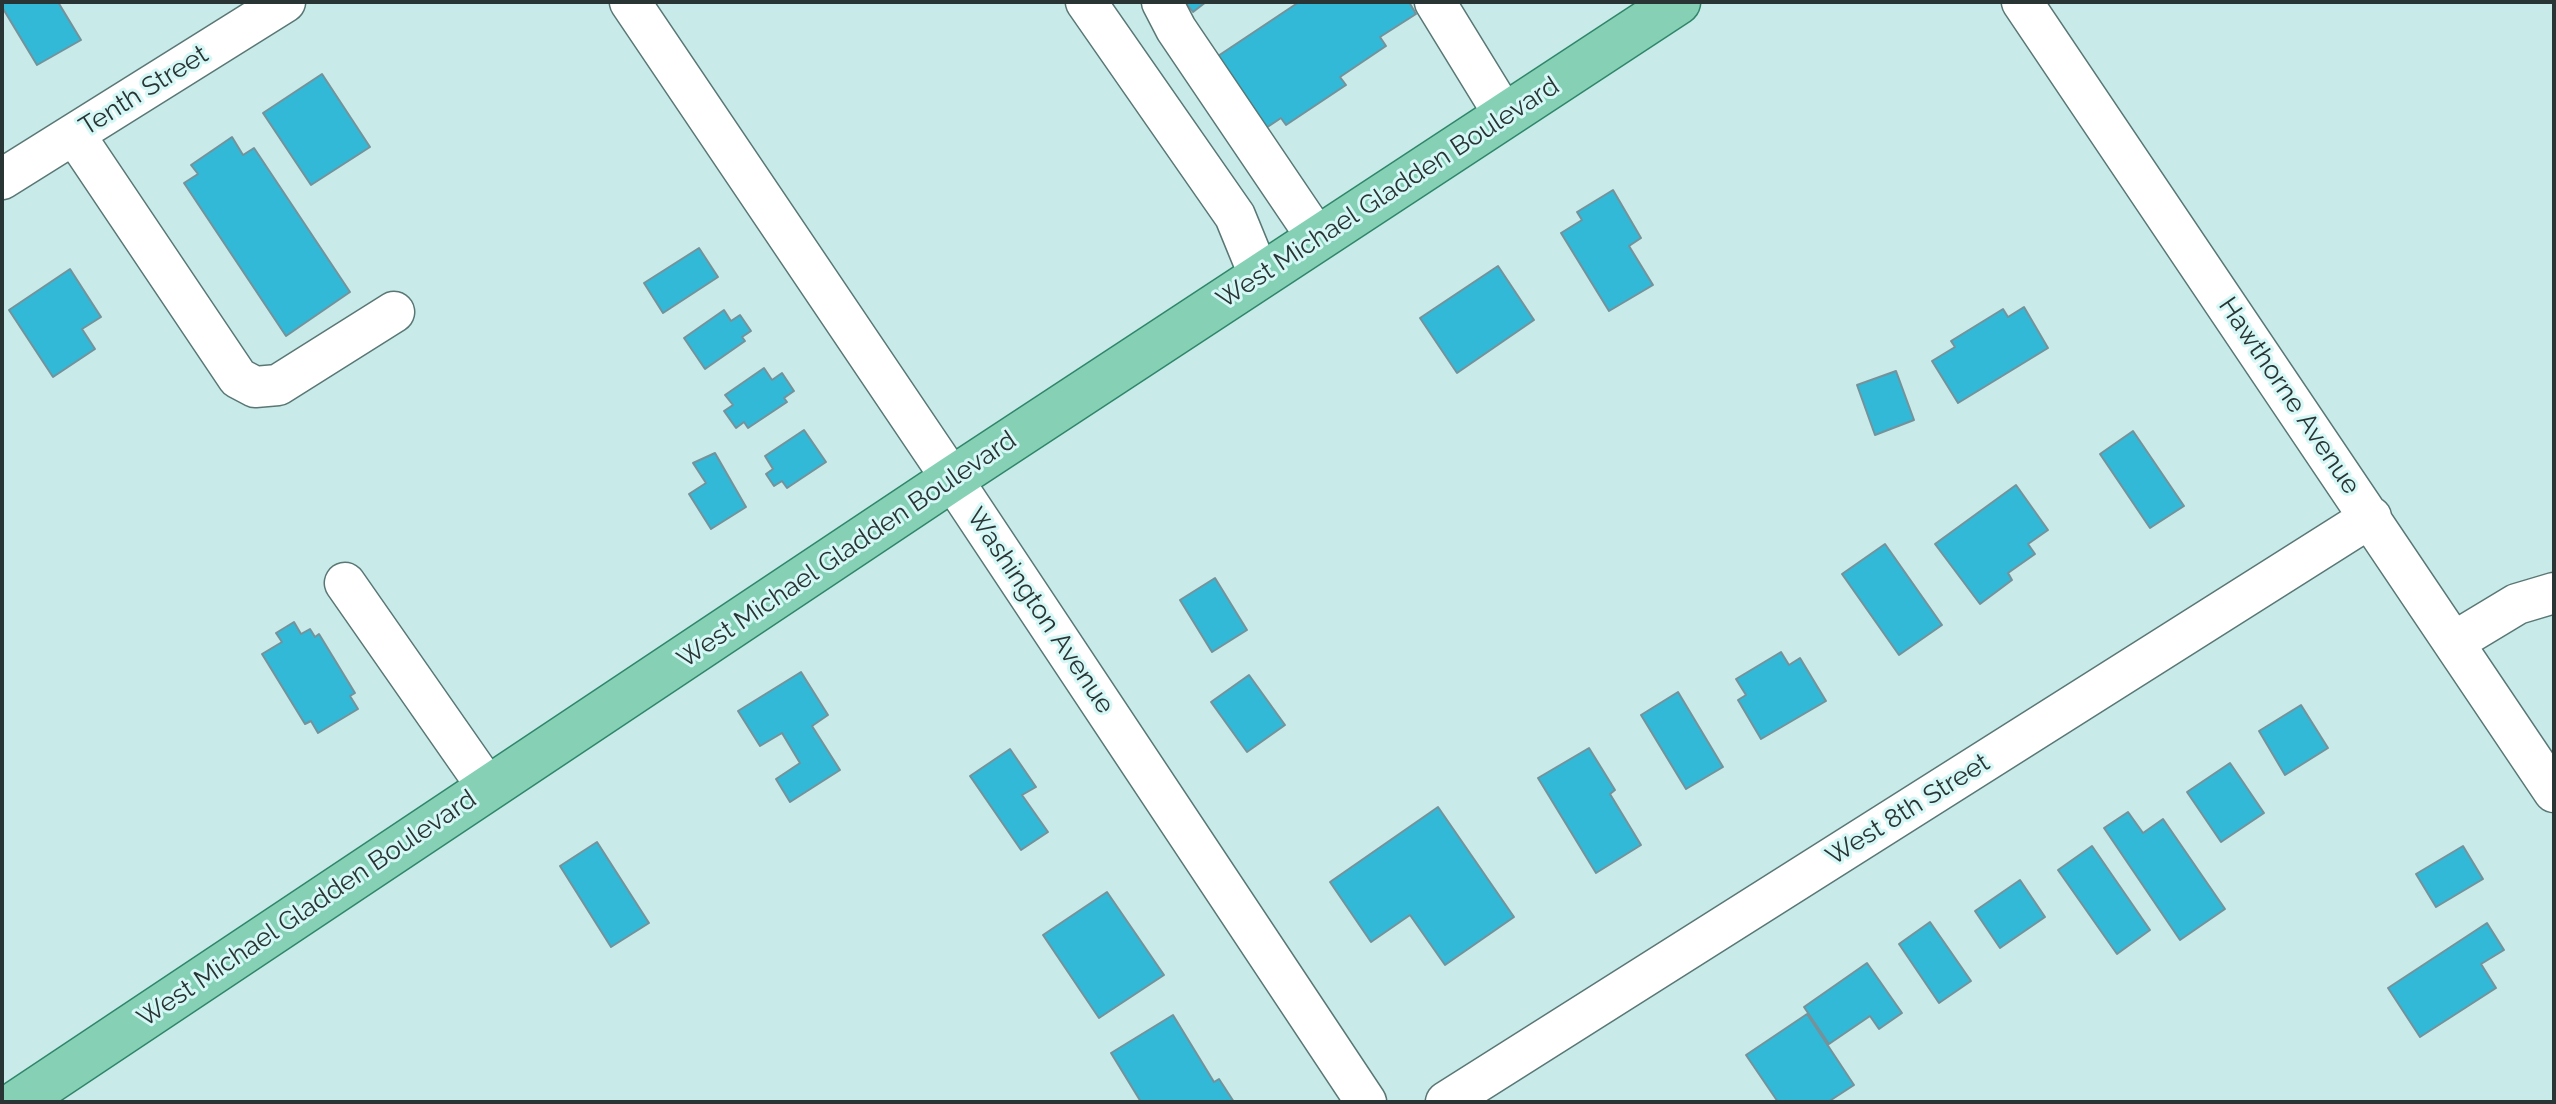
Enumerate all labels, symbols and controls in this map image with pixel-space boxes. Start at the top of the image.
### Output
street label: Tenth Street [74,39,214,143]
street label: West Michael Gladden Boulevard [1211,71,1565,315]
street label: Hawthorne Avenue [2212,292,2366,500]
street label: West Michael Gladden Boulevard [672,425,1022,675]
street label: Washington Avenue [960,502,1120,720]
street label: West 8th Street [1821,747,1995,873]
street label: West Michael Gladden Boulevard [132,784,482,1034]

